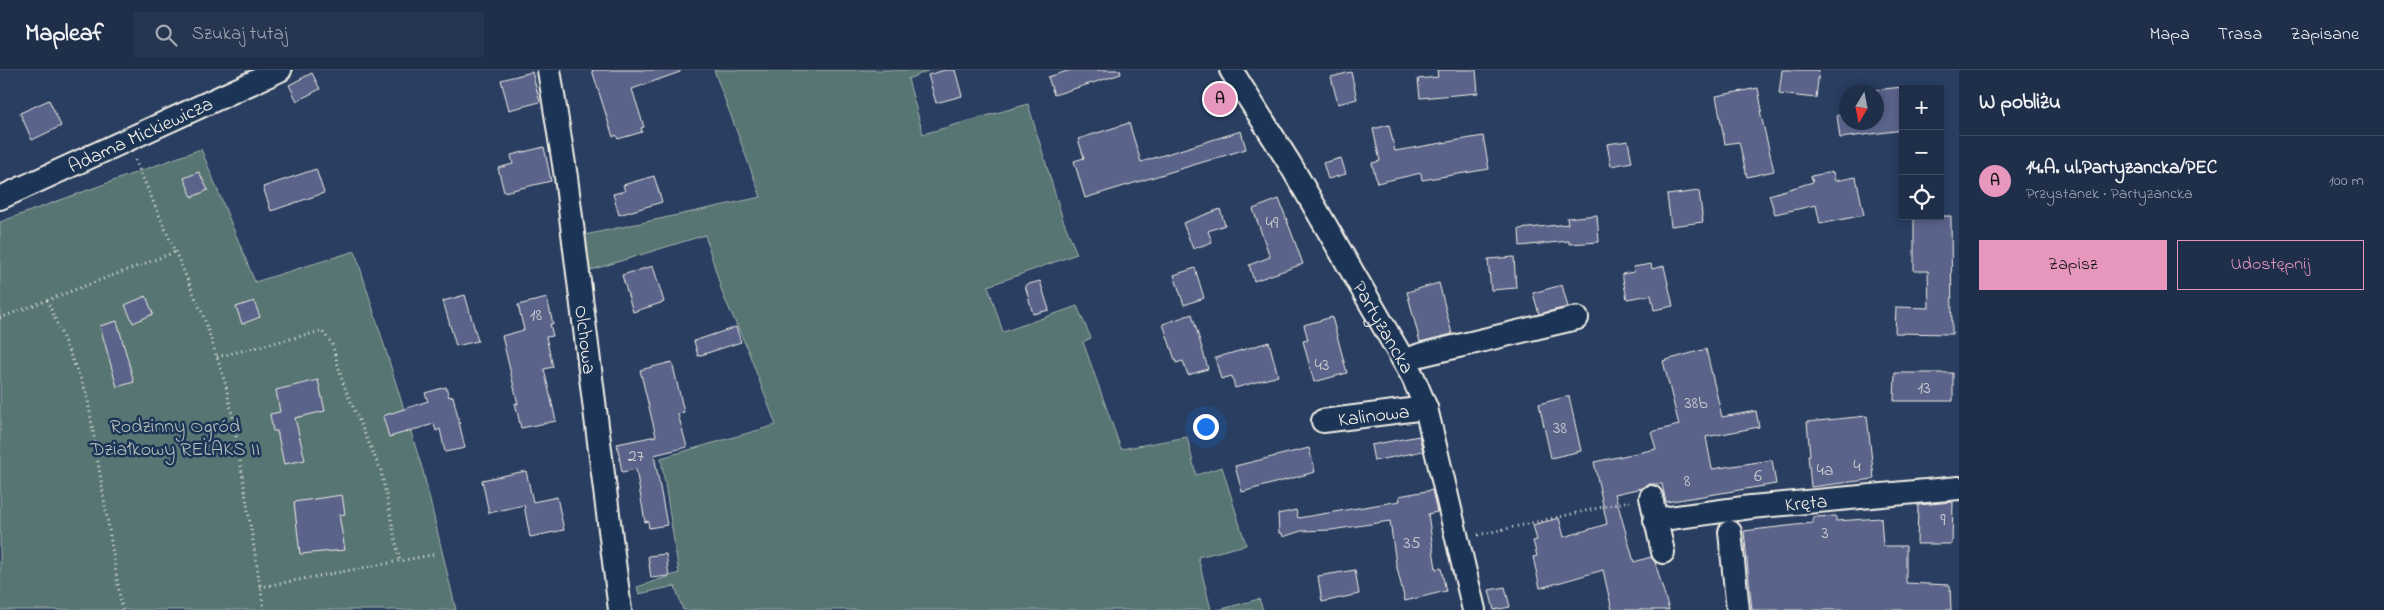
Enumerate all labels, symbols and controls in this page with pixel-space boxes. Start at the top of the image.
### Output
search box [134,12,484,57]
text: Mapleaf [25,17,104,52]
icon: search [152,21,180,49]
text: Szukaj tutaj [192,21,288,48]
text: Mapa [2150,22,2190,48]
text: Trasa [2218,22,2262,48]
text: Zapisane [2290,22,2359,48]
pin: A [1204,80,1236,118]
north arrow [1839,85,1884,130]
map controls [1899,85,1944,220]
button: + [1899,85,1944,130]
text: W pobliżu [1979,88,2061,118]
street label: Adama Mickiewicza [64,91,218,182]
button: − [1899,130,1944,175]
text: 14.A. ul.Partyzancka/PEC [2026,155,2217,182]
text: A [1990,169,2000,193]
text: 100 m [2329,169,2364,193]
button: locate [1899,175,1944,220]
text: Przystanek · Partyzancka [2026,182,2193,206]
house number: 49 [1266,211,1279,237]
button: Zapisz [1979,240,2167,290]
button: Udostępnij [2177,240,2364,290]
street label: Partyzancka [1344,276,1420,380]
house number: 18 [530,303,542,329]
street label: Olchowa [565,304,602,376]
house number: 43 [1315,353,1329,379]
house number: 13 [1917,376,1931,402]
house number: 38b [1684,391,1708,417]
street label: Kalinowa [1337,398,1411,436]
park label: Rodzinny Ogród Działkowy RELAKS II [89,413,260,465]
your location [1193,414,1219,440]
house number: 38 [1553,416,1567,442]
house number: 27 [628,444,645,470]
house number: 4 [1853,454,1861,480]
house number: 4a [1816,458,1834,484]
house number: 6 [1754,464,1762,490]
house number: 8 [1684,469,1691,495]
street label: Kręta [1784,488,1829,521]
house number: 9 [1940,508,1946,534]
house number: 3 [1821,521,1829,547]
house number: 35 [1403,531,1421,557]

